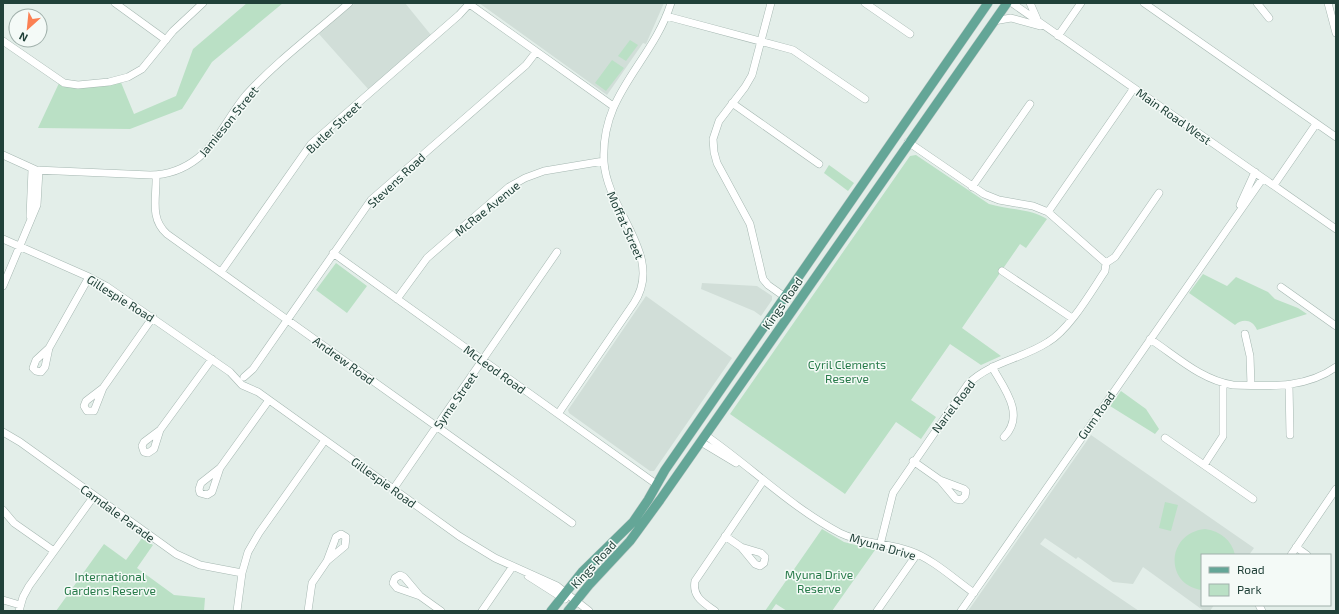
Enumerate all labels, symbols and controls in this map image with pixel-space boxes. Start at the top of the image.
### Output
north arrow [8,8,48,48]
text: N [17,30,30,45]
street label: Jamieson Street [195,83,261,159]
street label: Main Road West [1134,85,1214,147]
street label: Butler Street [303,98,363,156]
street label: Stevens Road [364,150,428,210]
street label: McRae Avenue [452,178,522,238]
street label: Moffat Street [605,189,647,262]
street label: Gillespie Road [85,272,157,324]
street label: Kings Road [759,274,805,332]
street label: Andrew Road [311,333,377,387]
street label: McLeod Road [461,342,529,396]
park label: Cyril Clements Reserve [808,357,886,385]
street label: Syme Street [430,369,480,431]
street label: Nariel Road [928,377,978,435]
street label: Gum Road [1074,388,1118,442]
street label: Gillespie Road [349,454,419,510]
street label: Camdale Parade [78,481,158,545]
street label: Myuna Drive [848,530,918,562]
street label: Kings Road [567,537,619,591]
legend [1201,554,1331,606]
text: Road [1237,562,1265,576]
park label: Myuna Drive Reserve [785,567,853,595]
park label: International Gardens Reserve [64,569,156,597]
text: Park [1237,582,1262,596]

